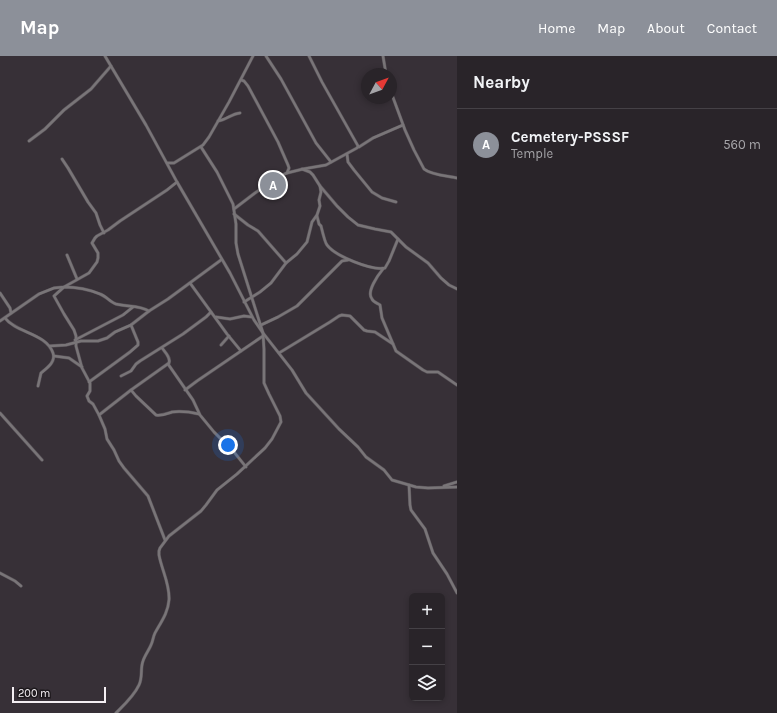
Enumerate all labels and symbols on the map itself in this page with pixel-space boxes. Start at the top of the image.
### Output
north arrow [361,68,397,104]
pin: A [260,170,286,200]
your location [218,435,238,455]
scale bar [12,685,106,704]

